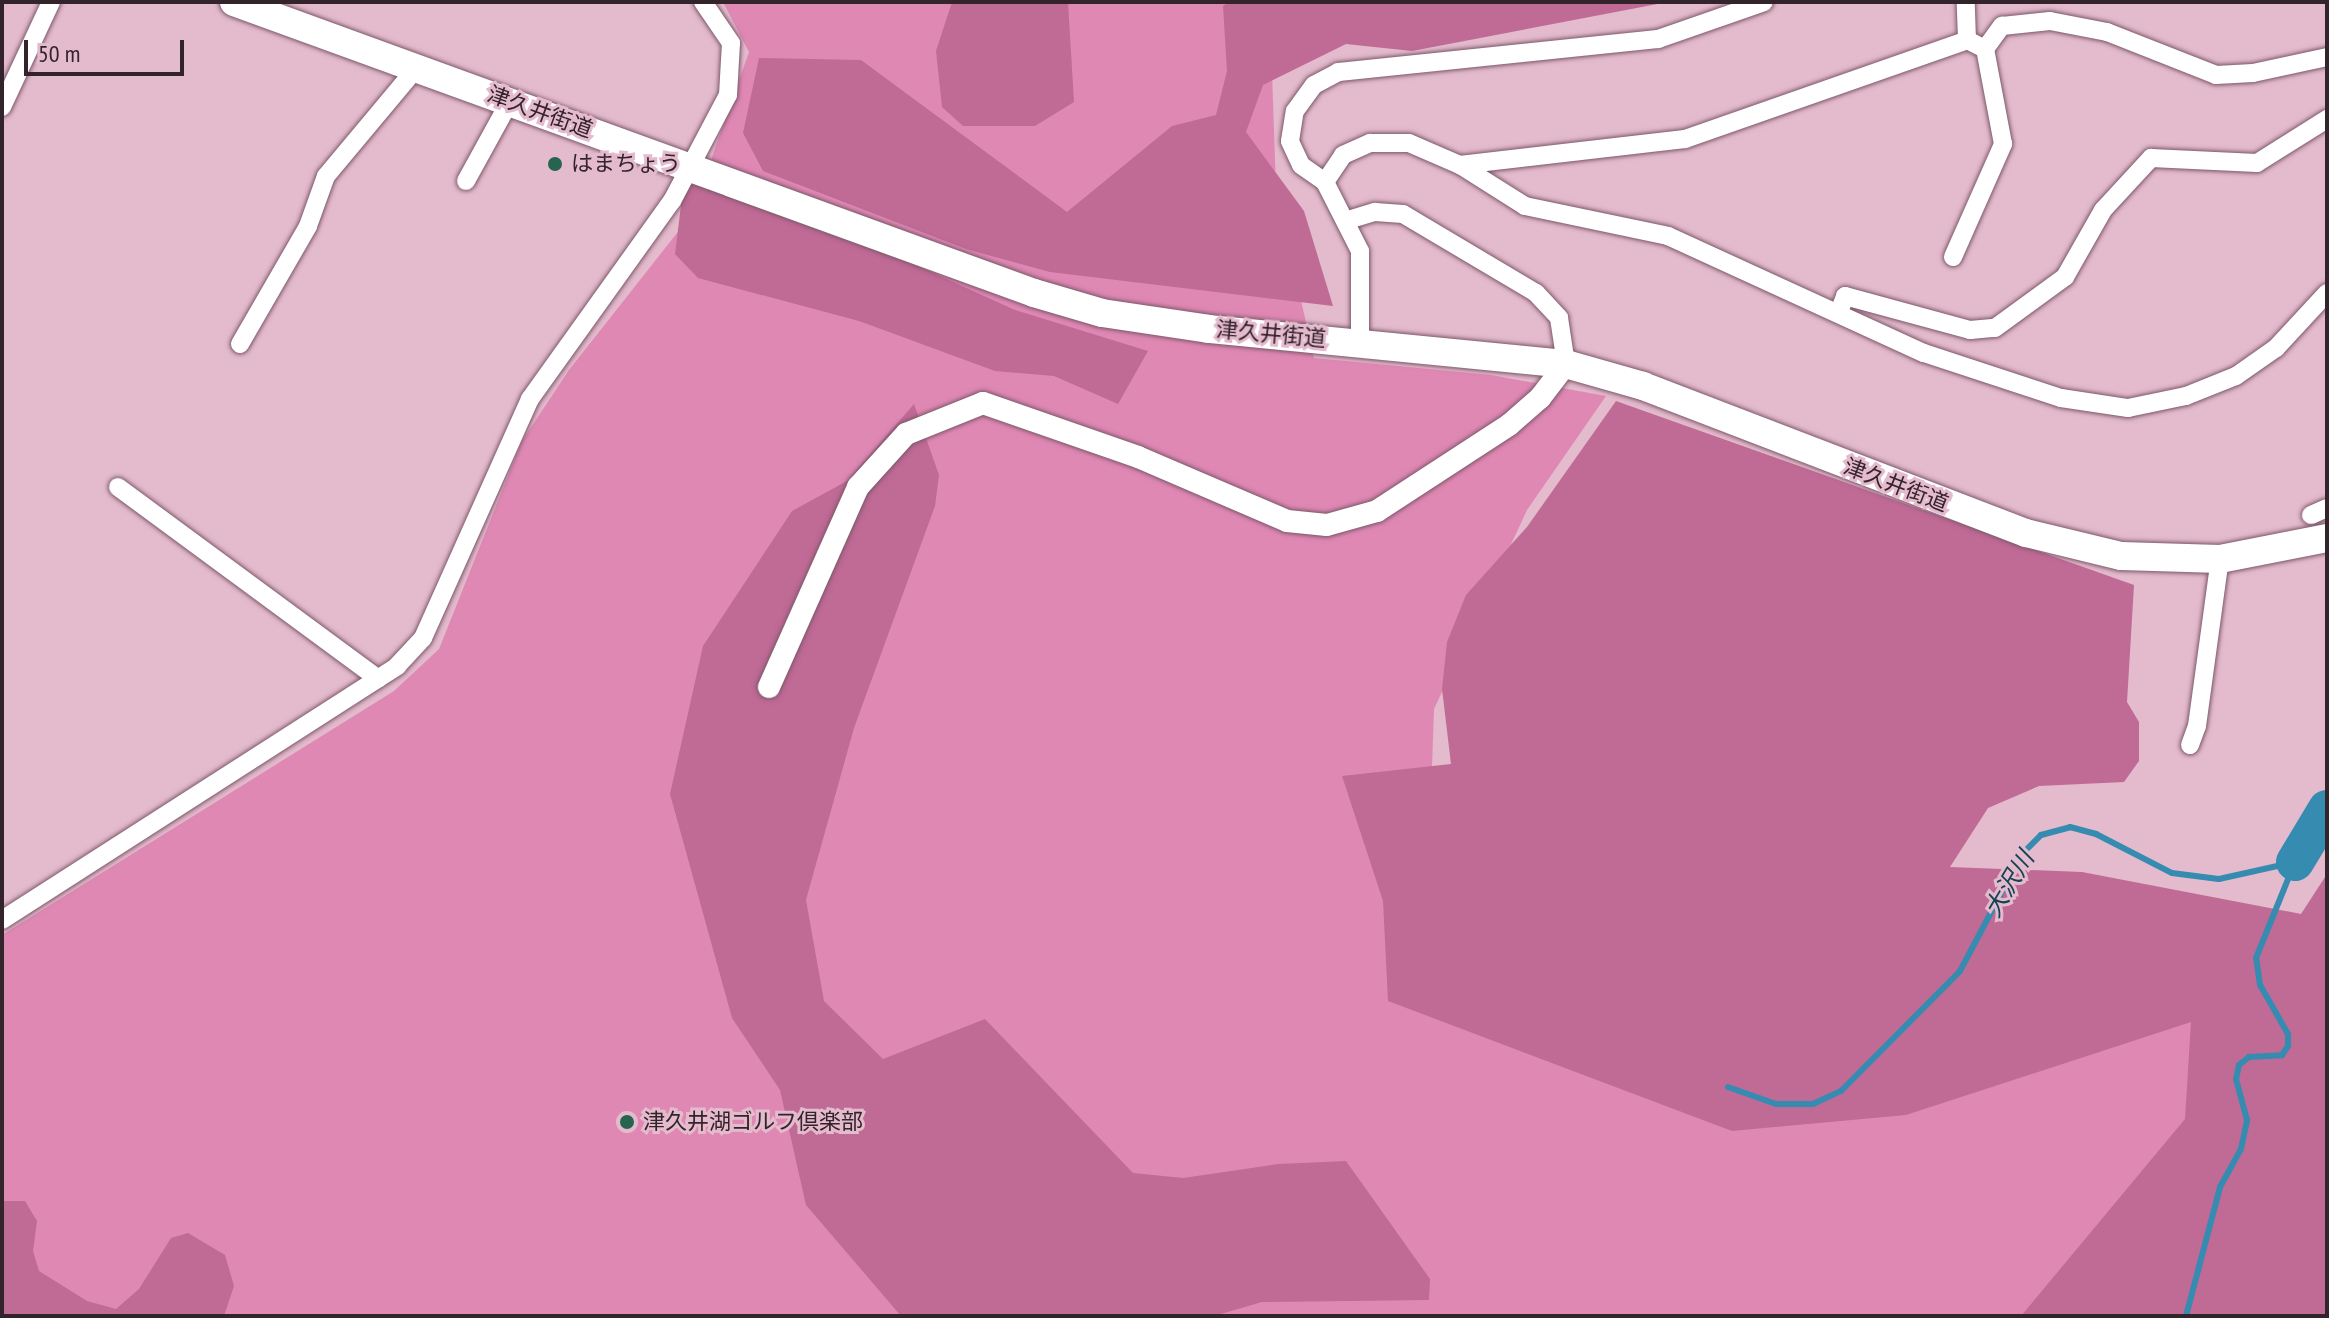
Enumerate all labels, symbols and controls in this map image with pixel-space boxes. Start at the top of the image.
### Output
scale bar [28,24,188,74]
text: 50 m [38,38,80,69]
street label: 津久井街道 [484,81,596,143]
place label: はまちょう [571,151,681,177]
marker: はまちょう [546,155,564,173]
street label: 津久井街道 [1215,316,1327,352]
street label: 津久井街道 [1840,453,1952,517]
water label: 大沢川 [1978,846,2040,922]
place label: 津久井湖ゴルフ倶楽部 [643,1109,863,1135]
marker: 津久井湖ゴルフ倶楽部 [618,1113,636,1131]

